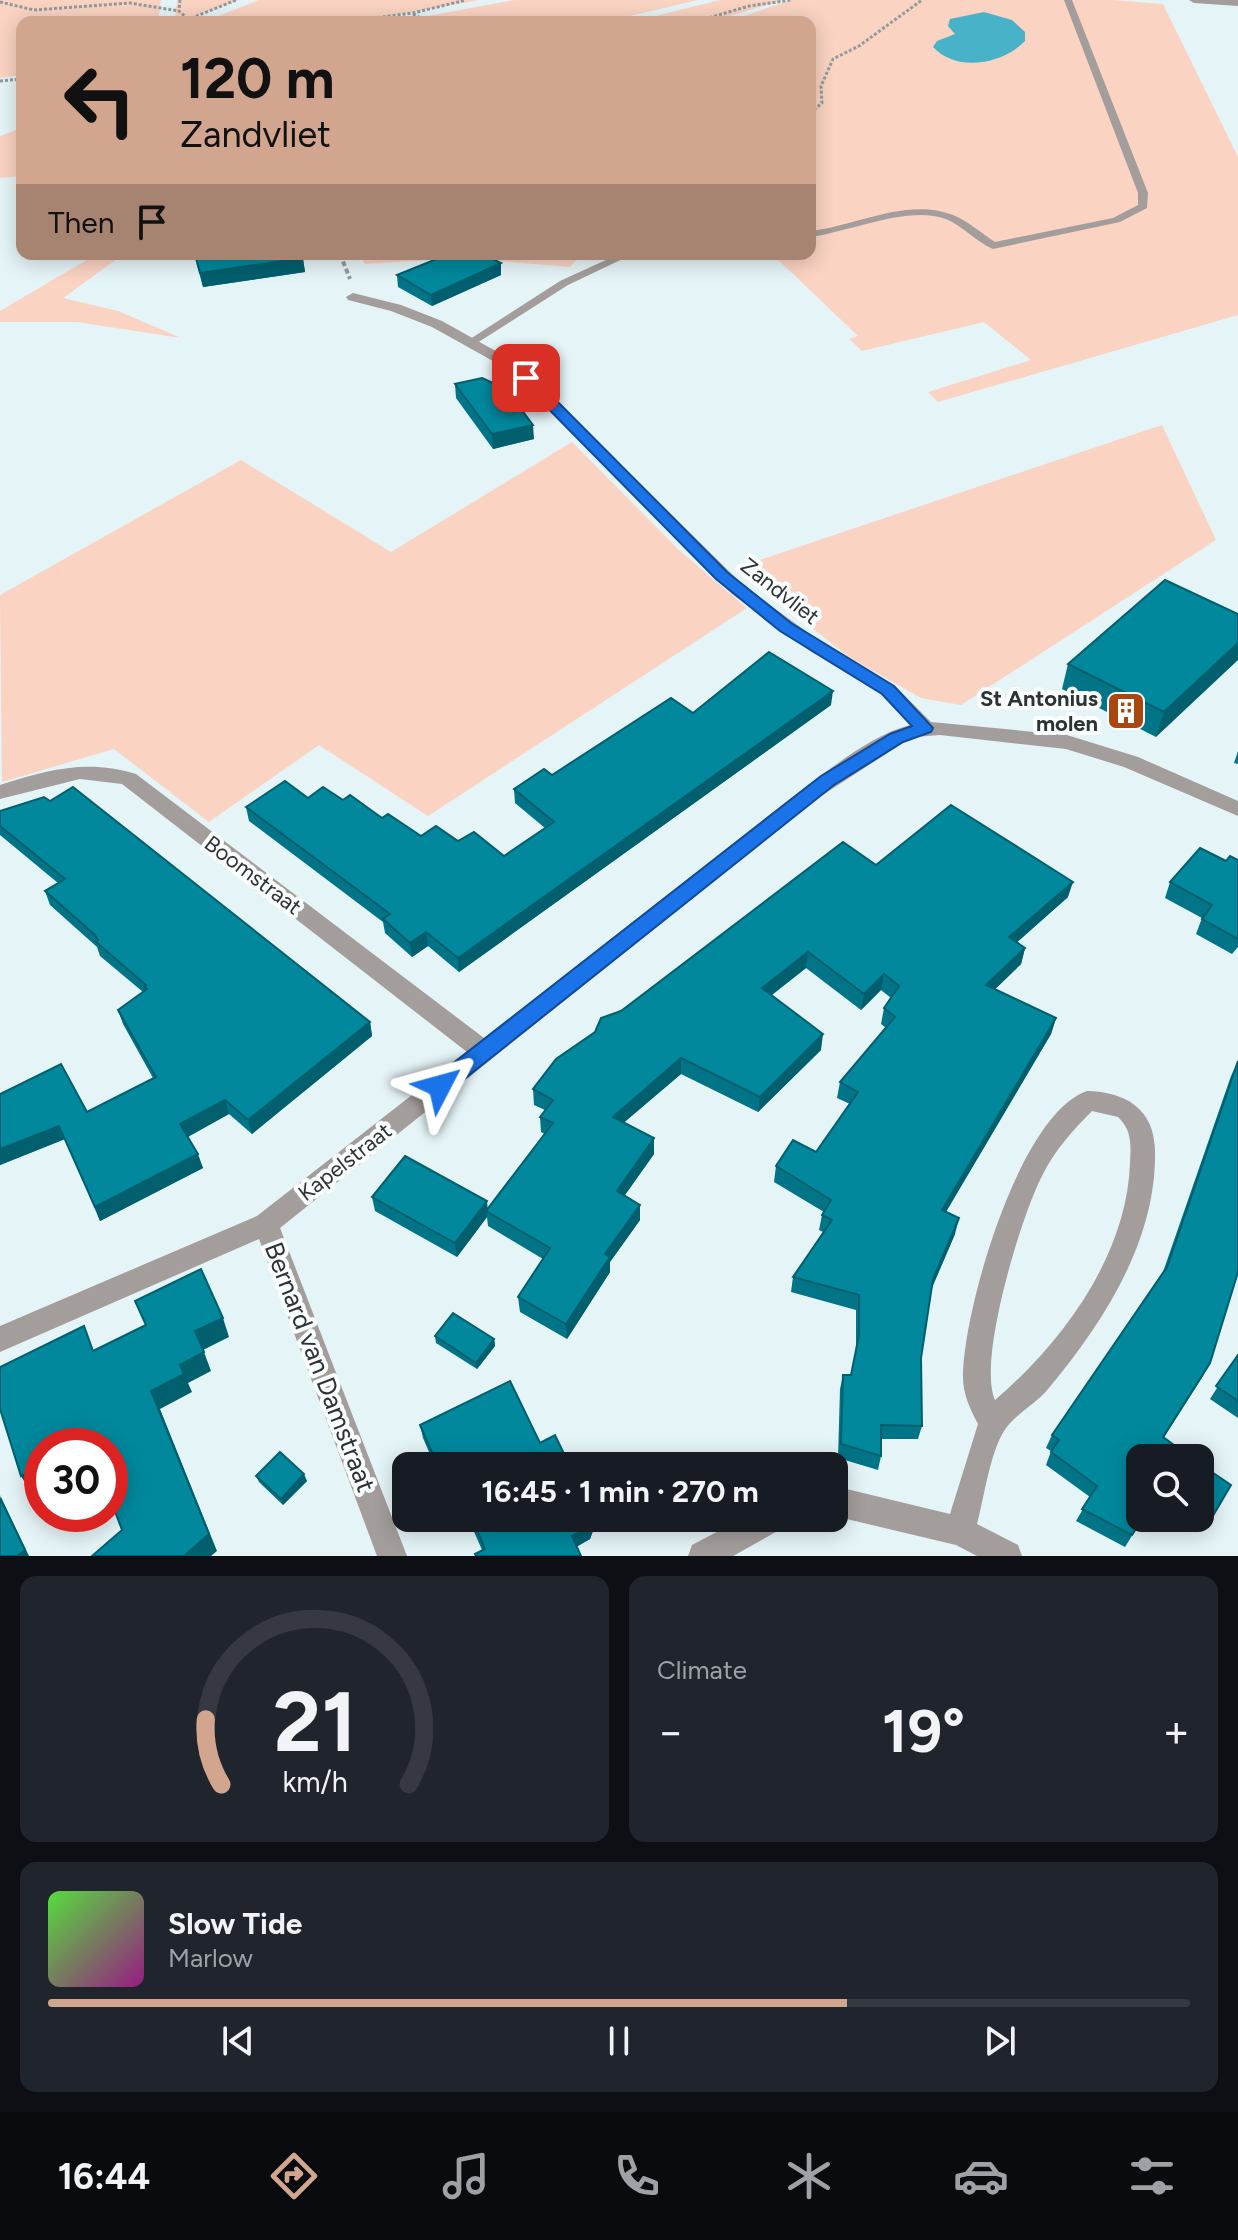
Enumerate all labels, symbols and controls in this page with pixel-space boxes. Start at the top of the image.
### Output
text: 120 m [180,45,335,112]
icon: left [48,48,152,152]
text: Zandvliet [180,113,331,156]
icon: arrive [130,200,174,244]
text: Then [48,204,114,241]
pin [492,344,560,412]
icon: arrive [504,356,548,400]
street label: Zandvliet [735,552,825,630]
place label: St Antonius molen [980,685,1098,737]
building icon: St Antonius molen [1105,690,1147,732]
street label: Boomstraat [199,830,307,920]
position arrow [398,1044,482,1128]
street label: Kapelstraat [293,1117,397,1207]
street label: Bernard van Damstraat [258,1238,382,1497]
speed limit sign: 30 [24,1428,128,1532]
map controls [1126,1444,1214,1532]
button: search [1126,1444,1214,1532]
text: 16:45 · 1 min · 270 m [481,1473,759,1510]
text: Climate [657,1654,747,1686]
text: 21 [273,1672,356,1772]
text: 19° [882,1695,965,1767]
text: − [657,1705,684,1758]
text: + [1163,1705,1190,1758]
text: km/h [282,1765,347,1799]
text: Slow Tide [168,1905,302,1942]
text: Marlow [168,1942,253,1974]
icon: previous [216,2019,260,2063]
icon: pause [597,2019,641,2063]
icon: next [978,2019,1022,2063]
icon: directions [266,2148,322,2204]
icon: music [438,2148,494,2204]
icon: phone [609,2148,665,2204]
icon: climate [781,2148,837,2204]
icon: car [953,2148,1009,2204]
icon: filters [1124,2148,1180,2204]
text: 16:44 [58,2155,150,2198]

